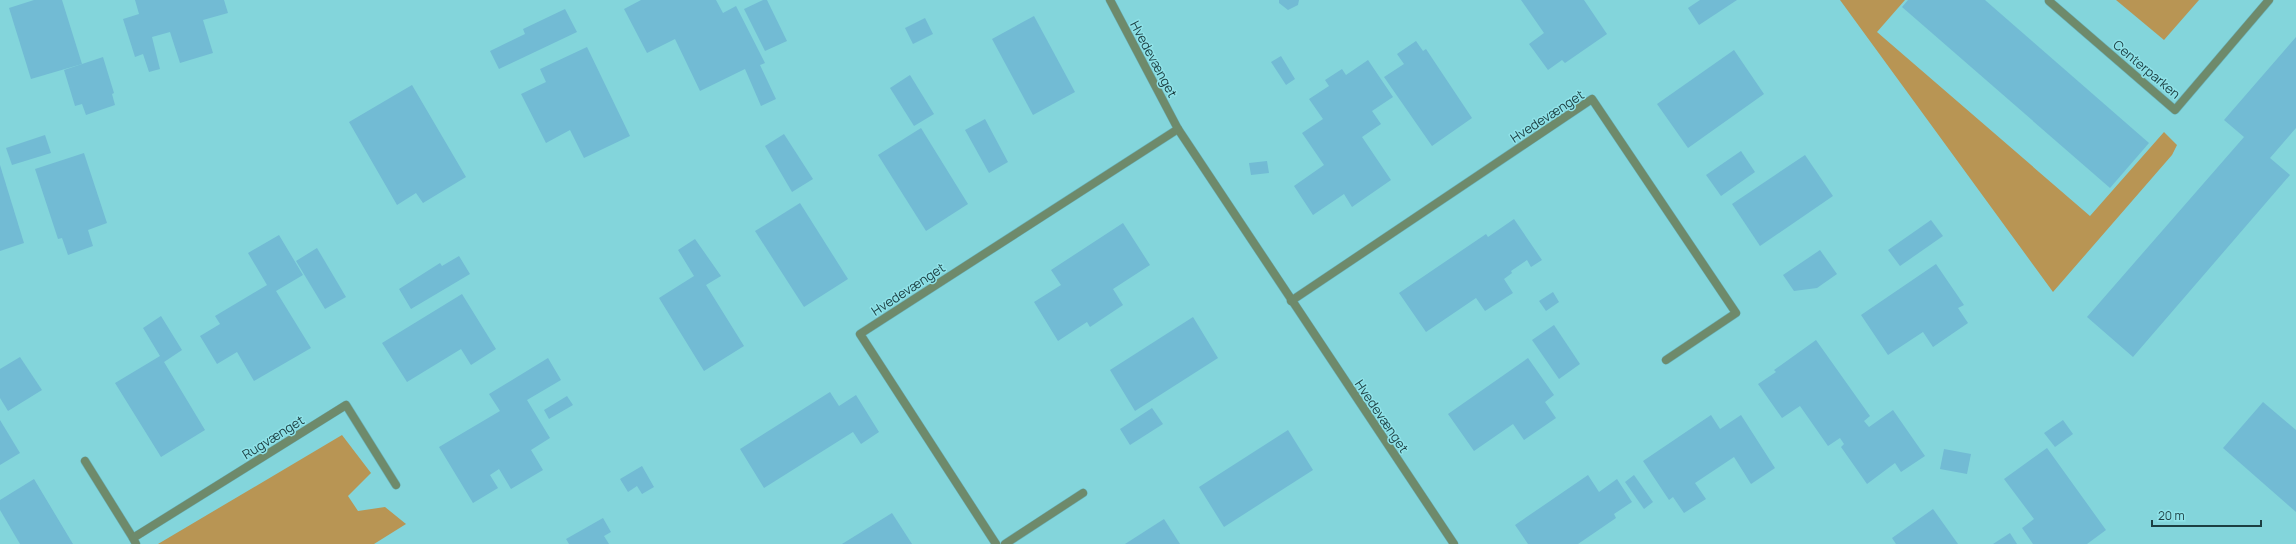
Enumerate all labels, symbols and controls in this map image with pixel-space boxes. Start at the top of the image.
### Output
street label: Hvedevænget [1126,18,1182,100]
street label: Centerparken [2110,36,2184,102]
street label: Hvedevænget [1507,85,1587,147]
street label: Hvedevænget [868,258,948,320]
street label: Hvedevænget [1351,376,1413,456]
street label: Rugvænget [239,411,307,463]
scale bar [2152,502,2261,528]
text: 20 m [2158,507,2185,524]

